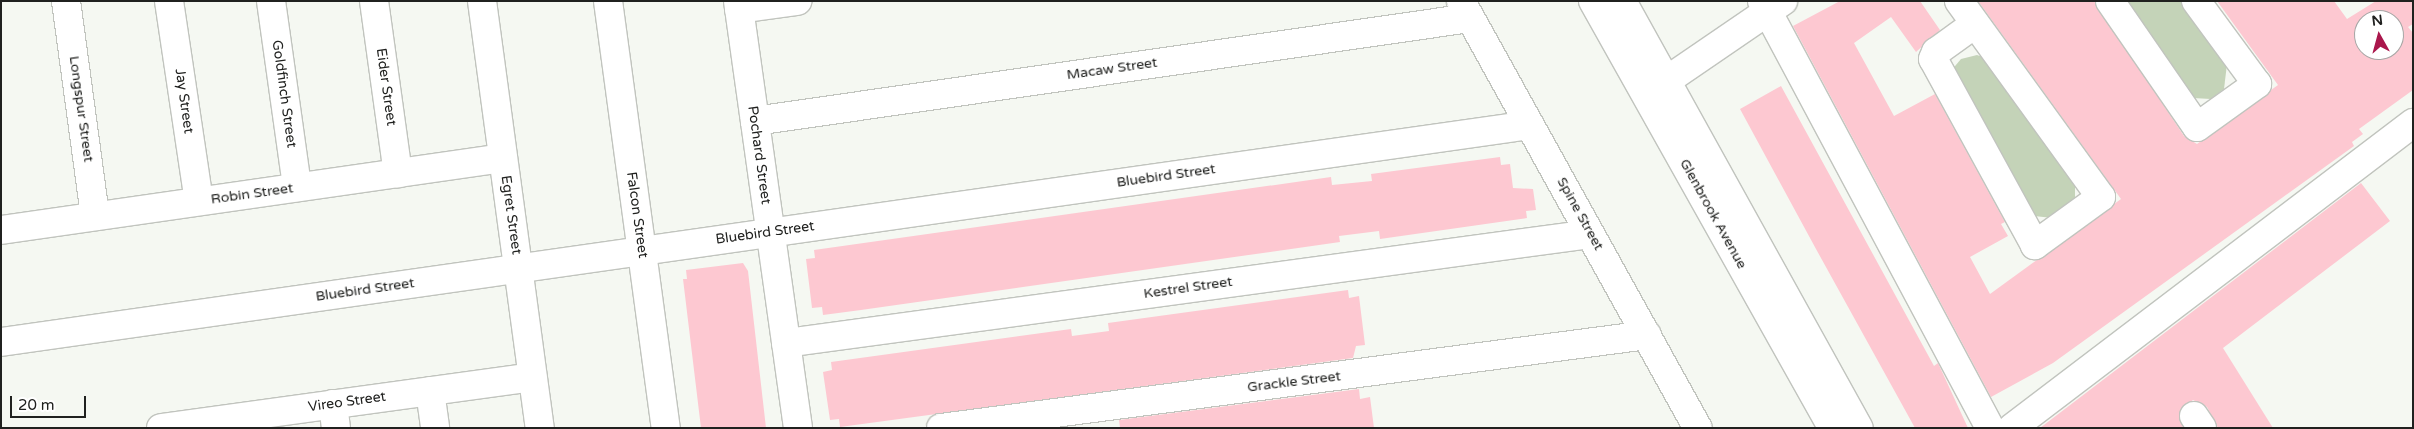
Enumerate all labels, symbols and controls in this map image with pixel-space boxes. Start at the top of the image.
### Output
north arrow [2354,10,2404,60]
text: N [2371,11,2384,30]
street label: Goldfinch Street [268,39,300,149]
street label: Eider Street [372,47,400,127]
street label: Macaw Street [1066,54,1158,84]
street label: Longspur Street [65,55,97,163]
street label: Jay Street [171,67,197,135]
street label: Pochard Street [744,105,774,205]
street label: Glenbrook Avenue [1676,156,1750,272]
street label: Bluebird Street [1116,161,1216,191]
street label: Falcon Street [623,171,651,259]
street label: Egret Street [497,174,525,256]
street label: Spine Street [1553,175,1607,253]
street label: Robin Street [210,180,294,208]
street label: Bluebird Street [715,218,815,248]
street label: Kestrel Street [1143,273,1233,303]
street label: Bluebird Street [315,275,415,305]
street label: Grackle Street [1246,368,1342,396]
scale bar [12,386,89,418]
street label: Vireo Street [307,388,387,416]
text: 20 m [18,396,55,414]

